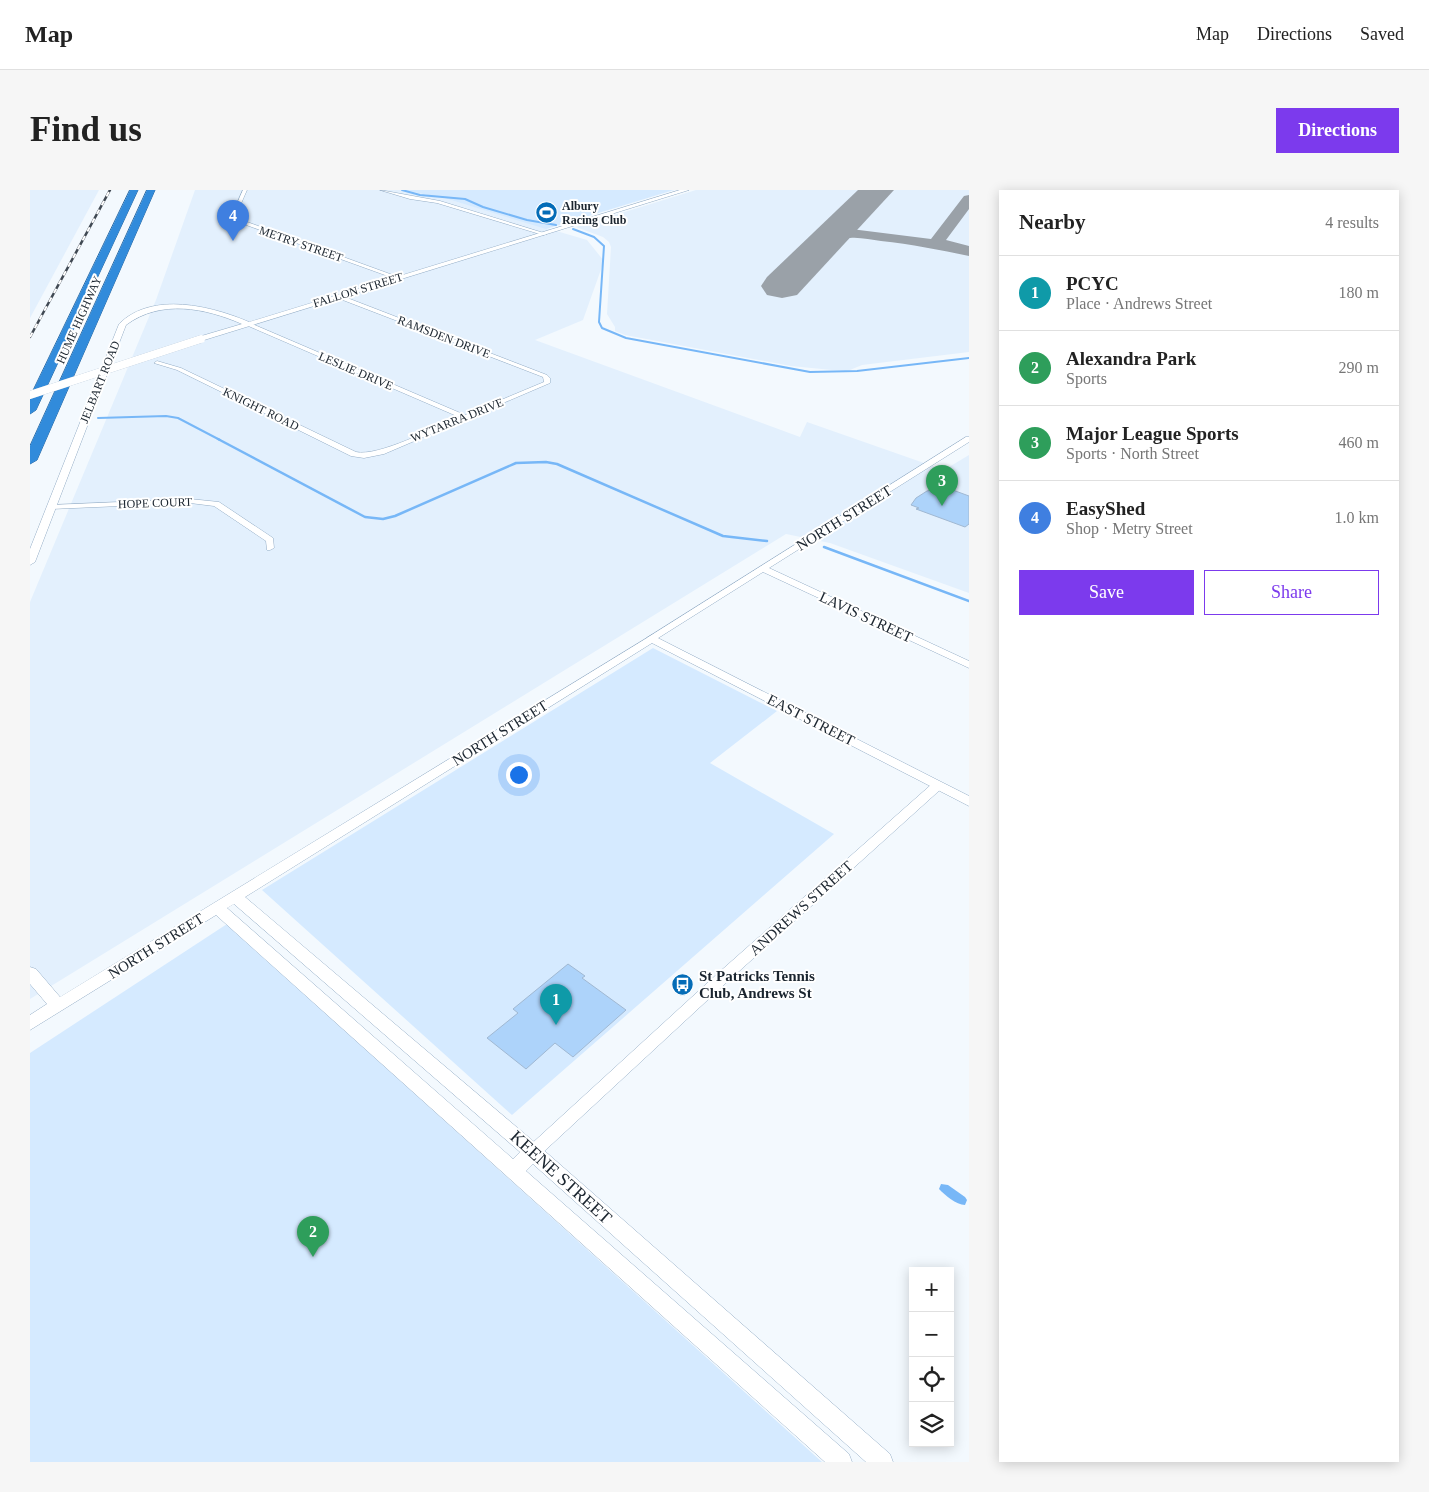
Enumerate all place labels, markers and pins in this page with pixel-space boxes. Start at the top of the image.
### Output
place label: Albury Racing Club [562,199,627,227]
pin: 4 [217,200,249,241]
sports icon: Albury Racing Club [534,201,558,225]
pin: 3 [926,465,958,506]
place label: St Patricks Tennis Club, Andrews St [699,968,815,1001]
bus stop icon: St Patricks Tennis Club, Andrews St [671,973,695,997]
pin: 1 [540,984,572,1025]
pin: 2 [297,1216,329,1257]

